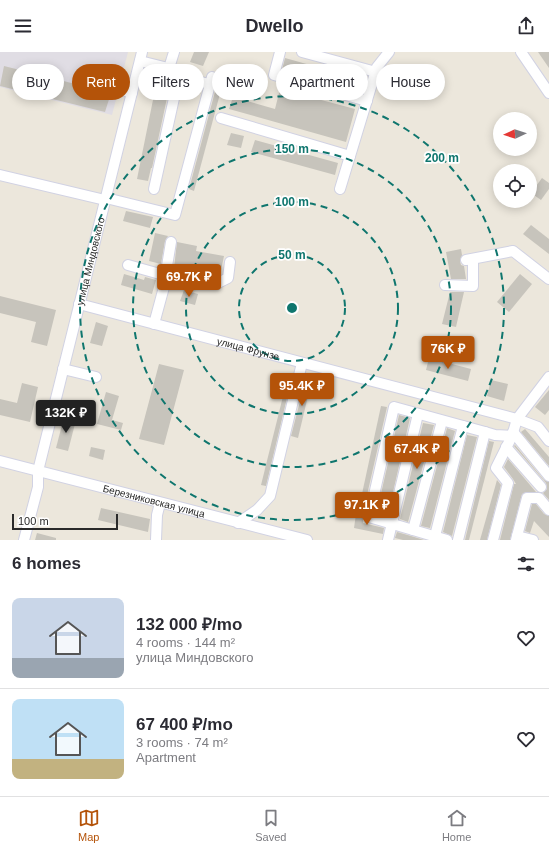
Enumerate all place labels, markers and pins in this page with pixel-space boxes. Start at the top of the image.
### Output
pin: 69.7K ₽ [152,264,226,298]
centre of rings [285,301,299,315]
pin: 76K ₽ [420,336,476,370]
pin: 95.4K ₽ [265,373,339,407]
pin: 132K ₽ [33,400,99,434]
pin: 67.4K ₽ [380,436,454,470]
pin: 97.1K ₽ [330,492,404,526]

